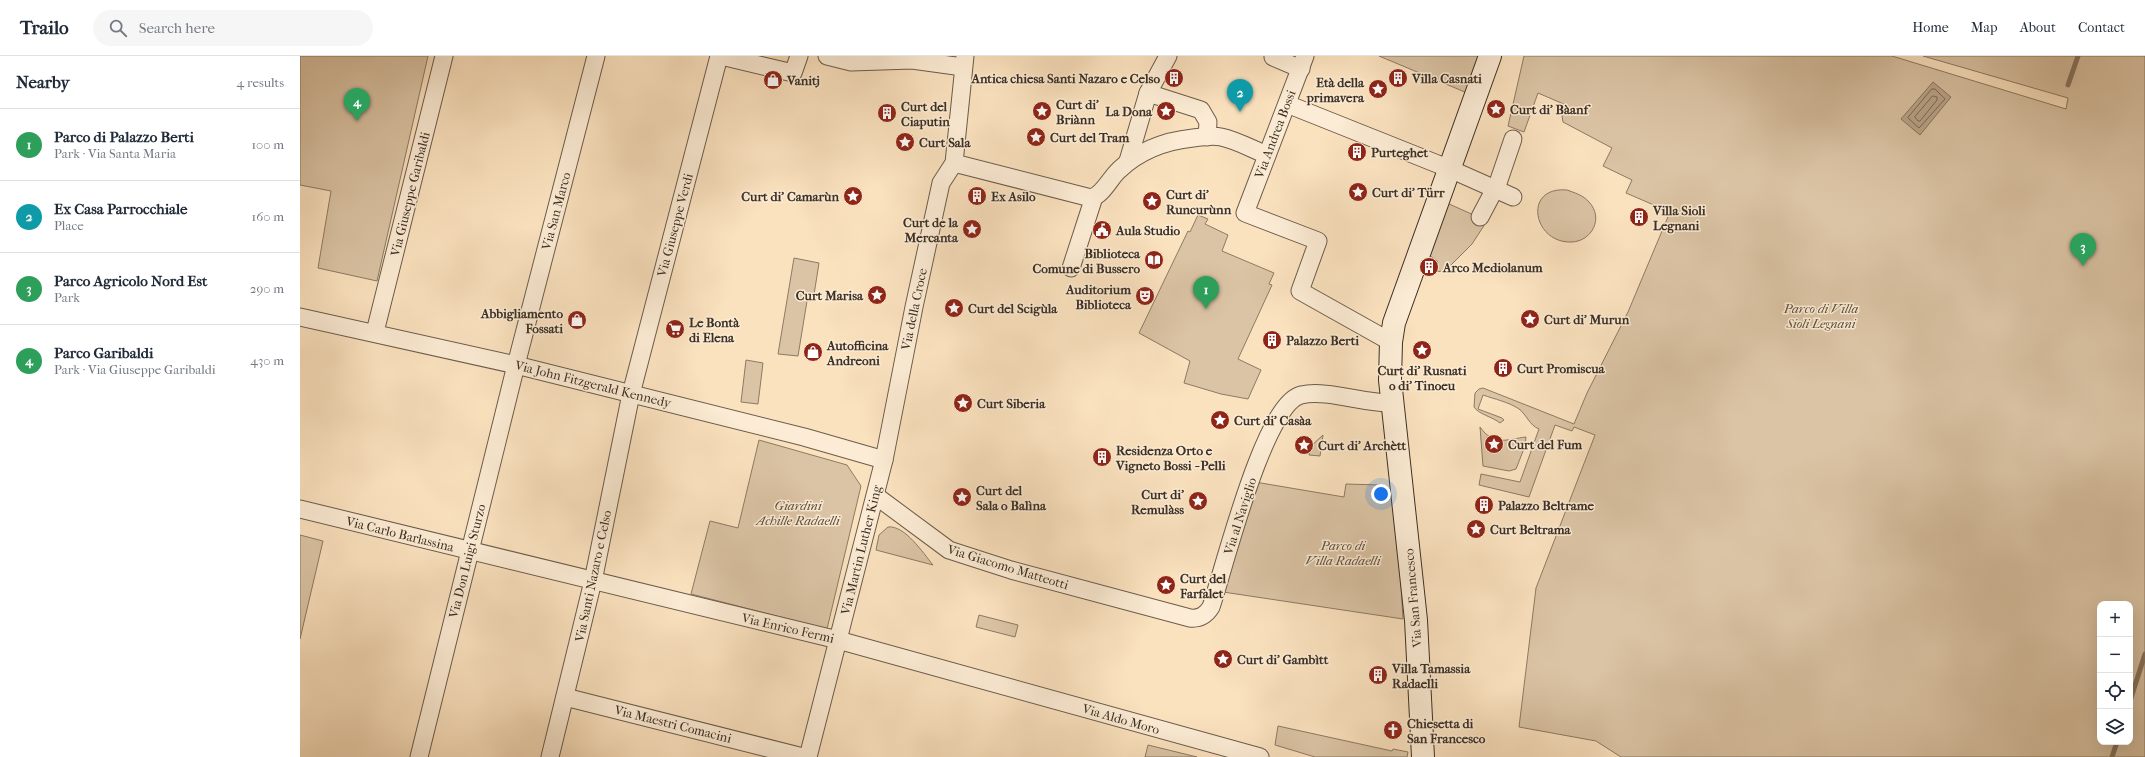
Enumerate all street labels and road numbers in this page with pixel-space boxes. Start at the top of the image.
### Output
street label: Via Andrea Bossi [1251,88,1299,181]
street label: Via Giuseppe Garibaldi [387,130,433,259]
street label: Via San Marco [538,170,574,252]
street label: Via Giuseppe Verdi [654,172,696,279]
street label: Via della Croce [898,266,930,352]
street label: Via John Fitzgerald Kennedy [513,357,674,411]
street label: Via al Naviglio [1220,475,1260,557]
street label: Via Martin Luther King [837,483,885,617]
street label: Via Don Luigi Sturzo [445,502,489,621]
street label: Via Santi Nazaro e Celso [572,508,614,644]
street label: Via Carlo Barlassina [344,513,456,555]
street label: Via Giacomo Matteotti [945,541,1070,593]
street label: Via San Francesco [1401,547,1425,649]
street label: Via Enrico Fermi [739,610,836,646]
street label: Via Aldo Moro [1080,701,1162,737]
street label: Via Maestri Comacini [612,702,733,746]

